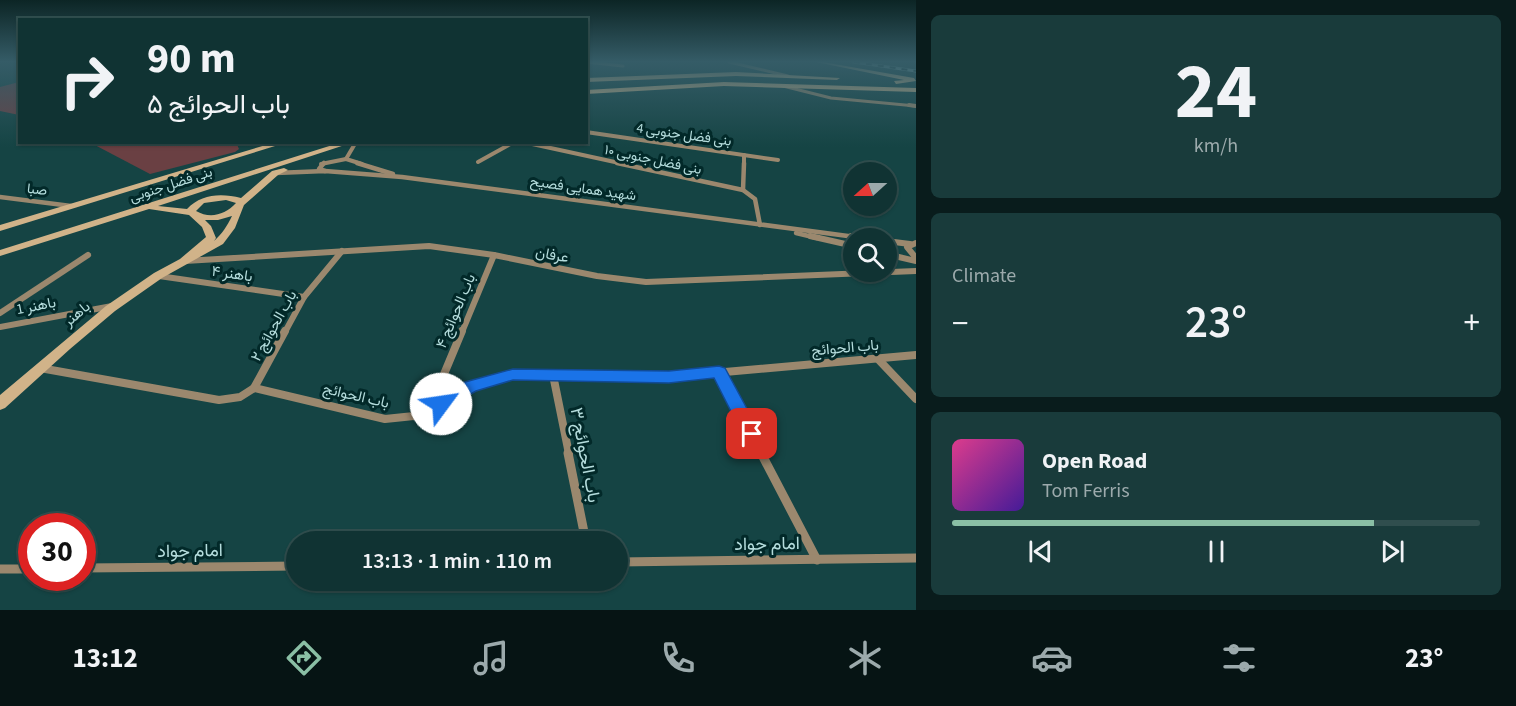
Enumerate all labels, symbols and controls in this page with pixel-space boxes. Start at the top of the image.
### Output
text: 90 m [147,29,236,89]
text: 24 [1175,37,1257,148]
icon: right [48,42,126,120]
text: باب الحوائج ۵ [147,85,290,124]
street label: بنی فضل جنوبی 4 [635,118,733,152]
text: km/h [1194,132,1238,160]
street label: بنی فضل جنوبی ۱۰ [603,140,703,180]
street label: بنی فضل جنوبی [127,162,215,208]
north arrow [843,162,897,216]
map controls [843,162,897,282]
street label: شهید همایی فصیح [529,172,637,206]
street label: صبا [26,179,49,201]
button: search [843,228,897,282]
street label: عرفان [534,241,571,269]
street label: باهنر ۴ [210,261,254,287]
text: Climate [952,262,1016,290]
street label: باب الحوائج ۴ [431,270,481,352]
street label: باب الحوائج ۲ [246,287,302,365]
text: 23° [1185,291,1247,355]
street label: باهنر 1 [14,292,58,320]
street label: باهنر [58,296,95,332]
text: − [952,300,968,347]
text: + [1464,300,1480,347]
street label: باب الحوائج [810,335,880,361]
position arrow [409,372,473,436]
street label: باب الحوائج [321,378,391,414]
street label: باب الحوائج ۳ [564,405,606,505]
pin [726,408,777,459]
icon: arrive [735,417,768,450]
text: Open Road [1042,445,1147,477]
text: Tom Ferris [1042,477,1130,505]
speed limit sign: 30 [18,513,96,591]
street label: امام جواد [734,531,800,557]
icon: previous [1024,535,1057,568]
icon: pause [1200,535,1233,568]
icon: next [1376,535,1409,568]
street label: امام جواد [157,538,223,564]
text: 13:13 · 1 min · 110 m [362,545,552,577]
icon: directions [283,637,325,679]
icon: music [470,637,512,679]
icon: phone [657,637,699,679]
icon: climate [844,637,886,679]
icon: car [1031,637,1073,679]
icon: filters [1218,637,1260,679]
text: 13:12 [73,639,138,678]
text: 23° [1405,639,1443,678]

